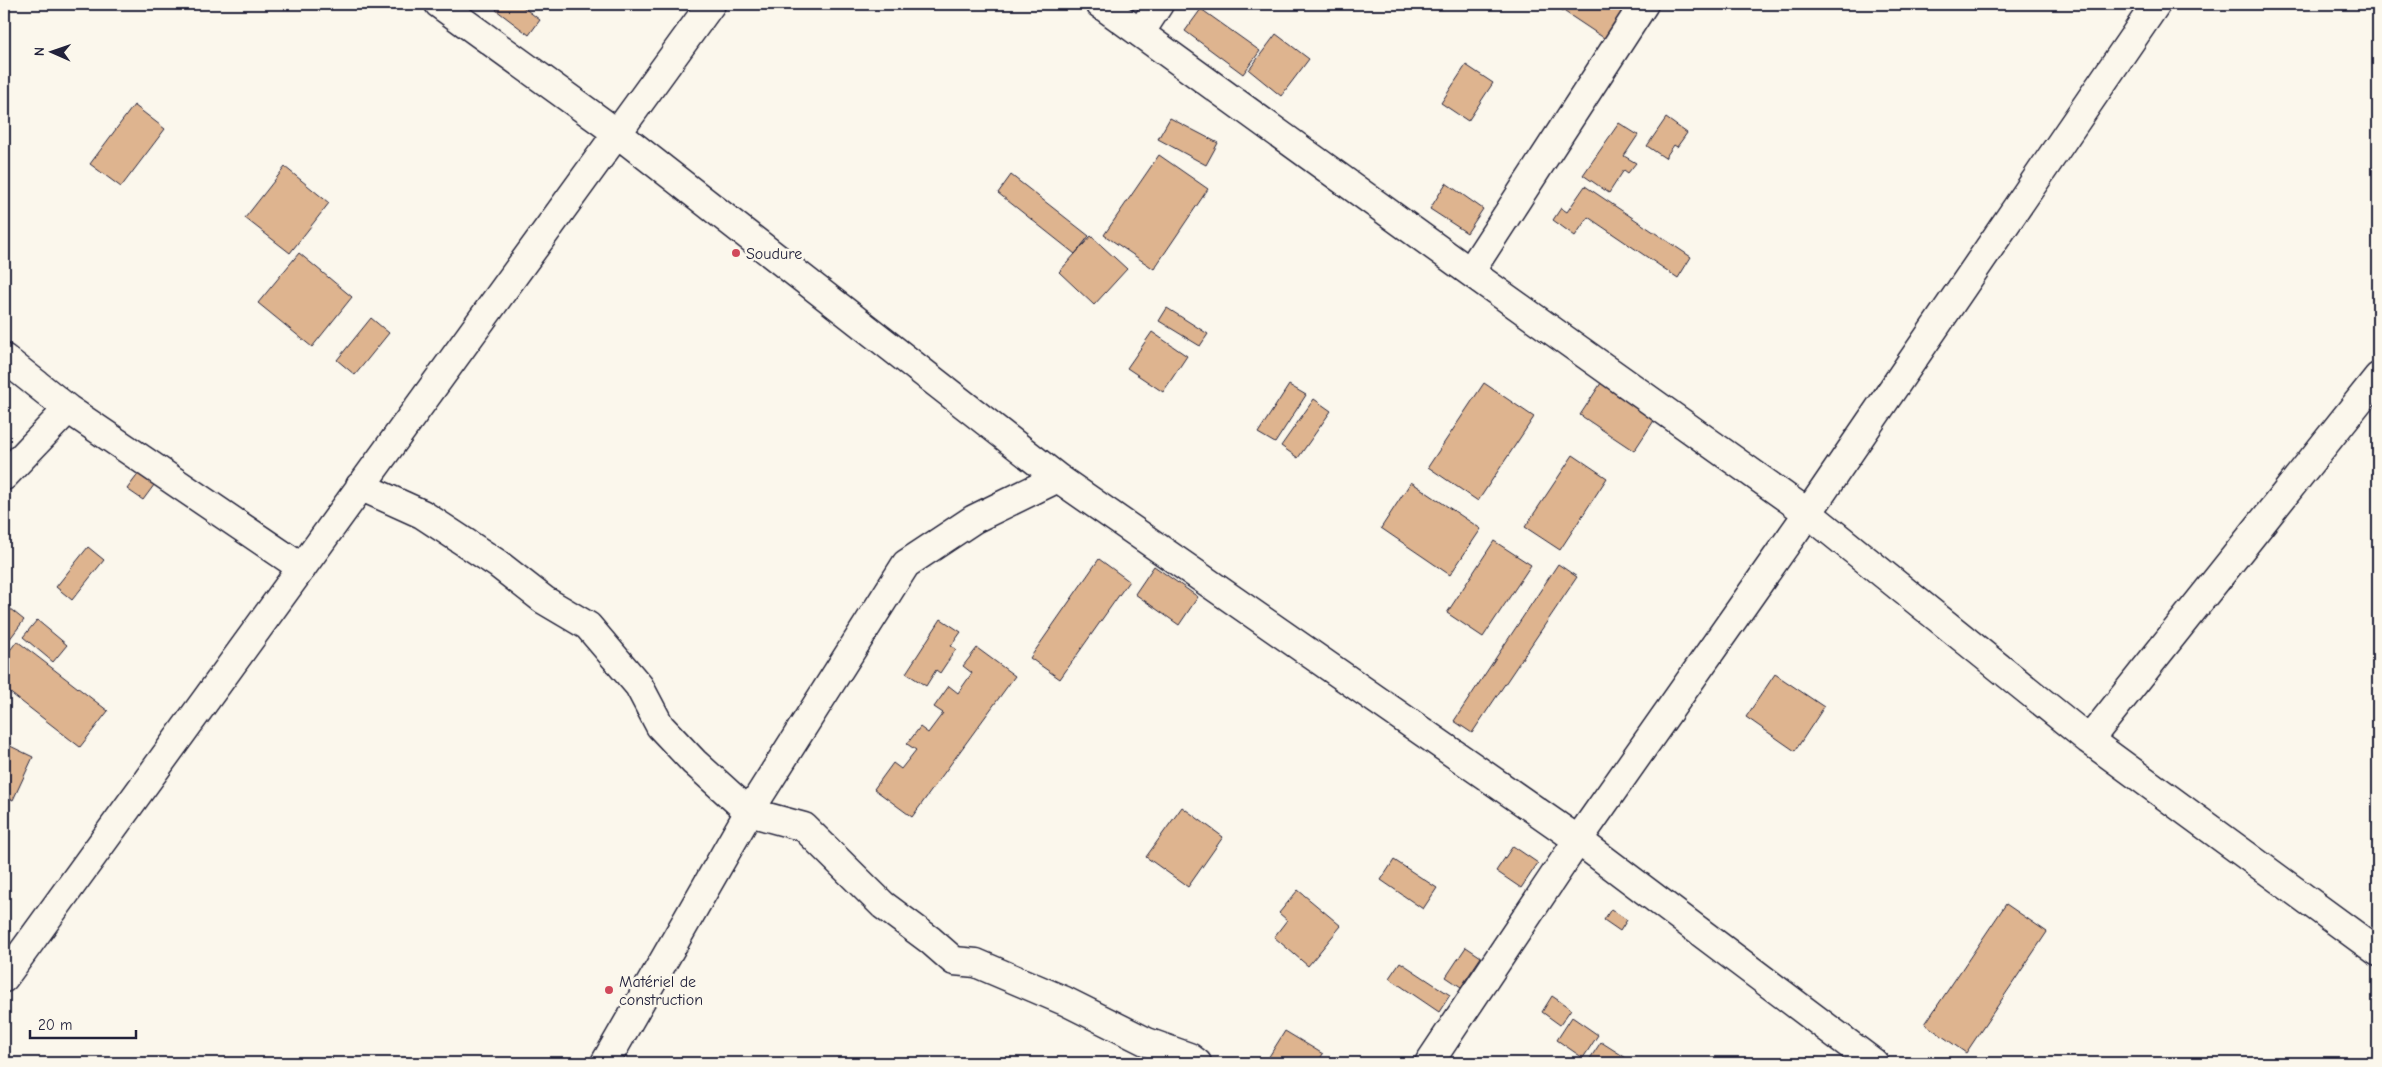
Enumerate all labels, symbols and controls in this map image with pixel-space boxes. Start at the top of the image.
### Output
north arrow [28,28,78,78]
text: N [31,47,48,56]
place label: Soudure [746,245,802,263]
marker: Soudure [730,247,742,259]
place label: Matériel de construction [619,973,703,1009]
marker: Matériel de construction [603,984,615,996]
scale bar [30,1007,136,1039]
text: 20 m [38,1016,72,1034]

